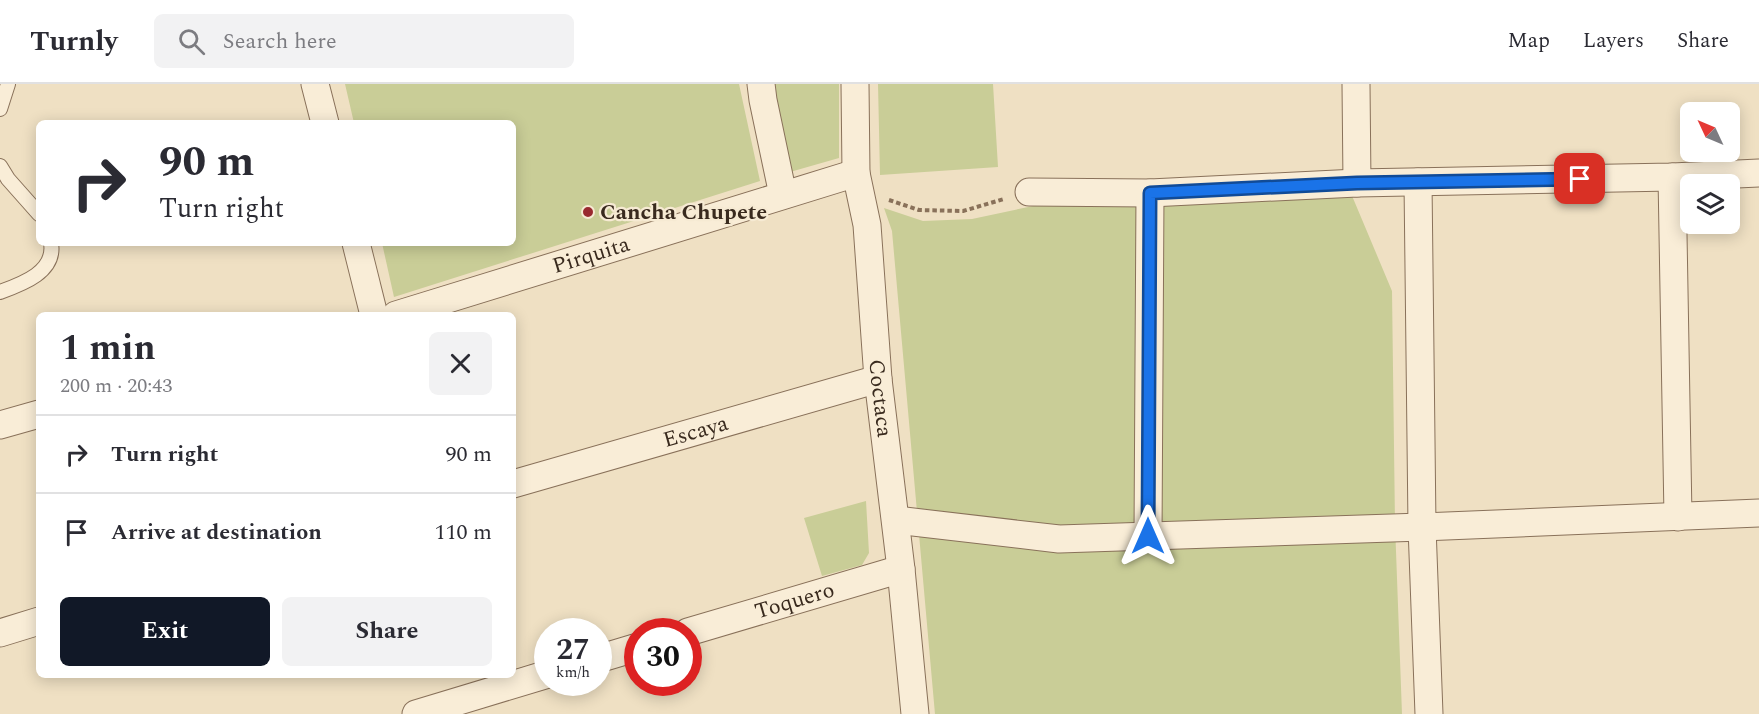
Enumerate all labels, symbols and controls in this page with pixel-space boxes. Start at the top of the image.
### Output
search box [154,14,574,68]
text: Turnly [30,20,118,63]
icon: search [175,25,208,58]
text: Search here [223,25,337,58]
text: Map [1508,25,1550,57]
text: Layers [1583,25,1644,57]
text: Share [1677,25,1729,57]
north arrow [1680,102,1740,162]
map controls [1680,102,1740,234]
text: 90 m [159,131,254,194]
icon: right [60,144,138,222]
pin [1554,153,1605,204]
icon: arrive [1563,162,1596,195]
button: layers [1680,174,1740,234]
text: Turn right [159,188,284,230]
place label: Cancha Chupete [600,196,767,229]
marker: Cancha Chupete [581,205,595,219]
street label: Pirquita [548,227,634,282]
text: 1 min [60,321,156,376]
button: close [429,332,492,395]
street label: Coctaca [860,358,901,439]
text: 200 m · 20:43 [60,371,172,401]
street label: Escaya [659,406,732,457]
icon: right [60,438,93,471]
text: Turn right [111,438,218,471]
text: 90 m [446,438,492,471]
position arrow [1116,504,1180,568]
icon: arrive [60,516,93,549]
text: Arrive at destination [111,516,322,549]
text: 110 m [435,516,492,549]
street label: Toquero [751,573,838,628]
button: Exit [60,597,270,666]
button: Share [282,597,492,666]
speed limit sign: 30 [624,618,702,696]
text: 27 [556,627,590,673]
text: km/h [556,661,590,684]

